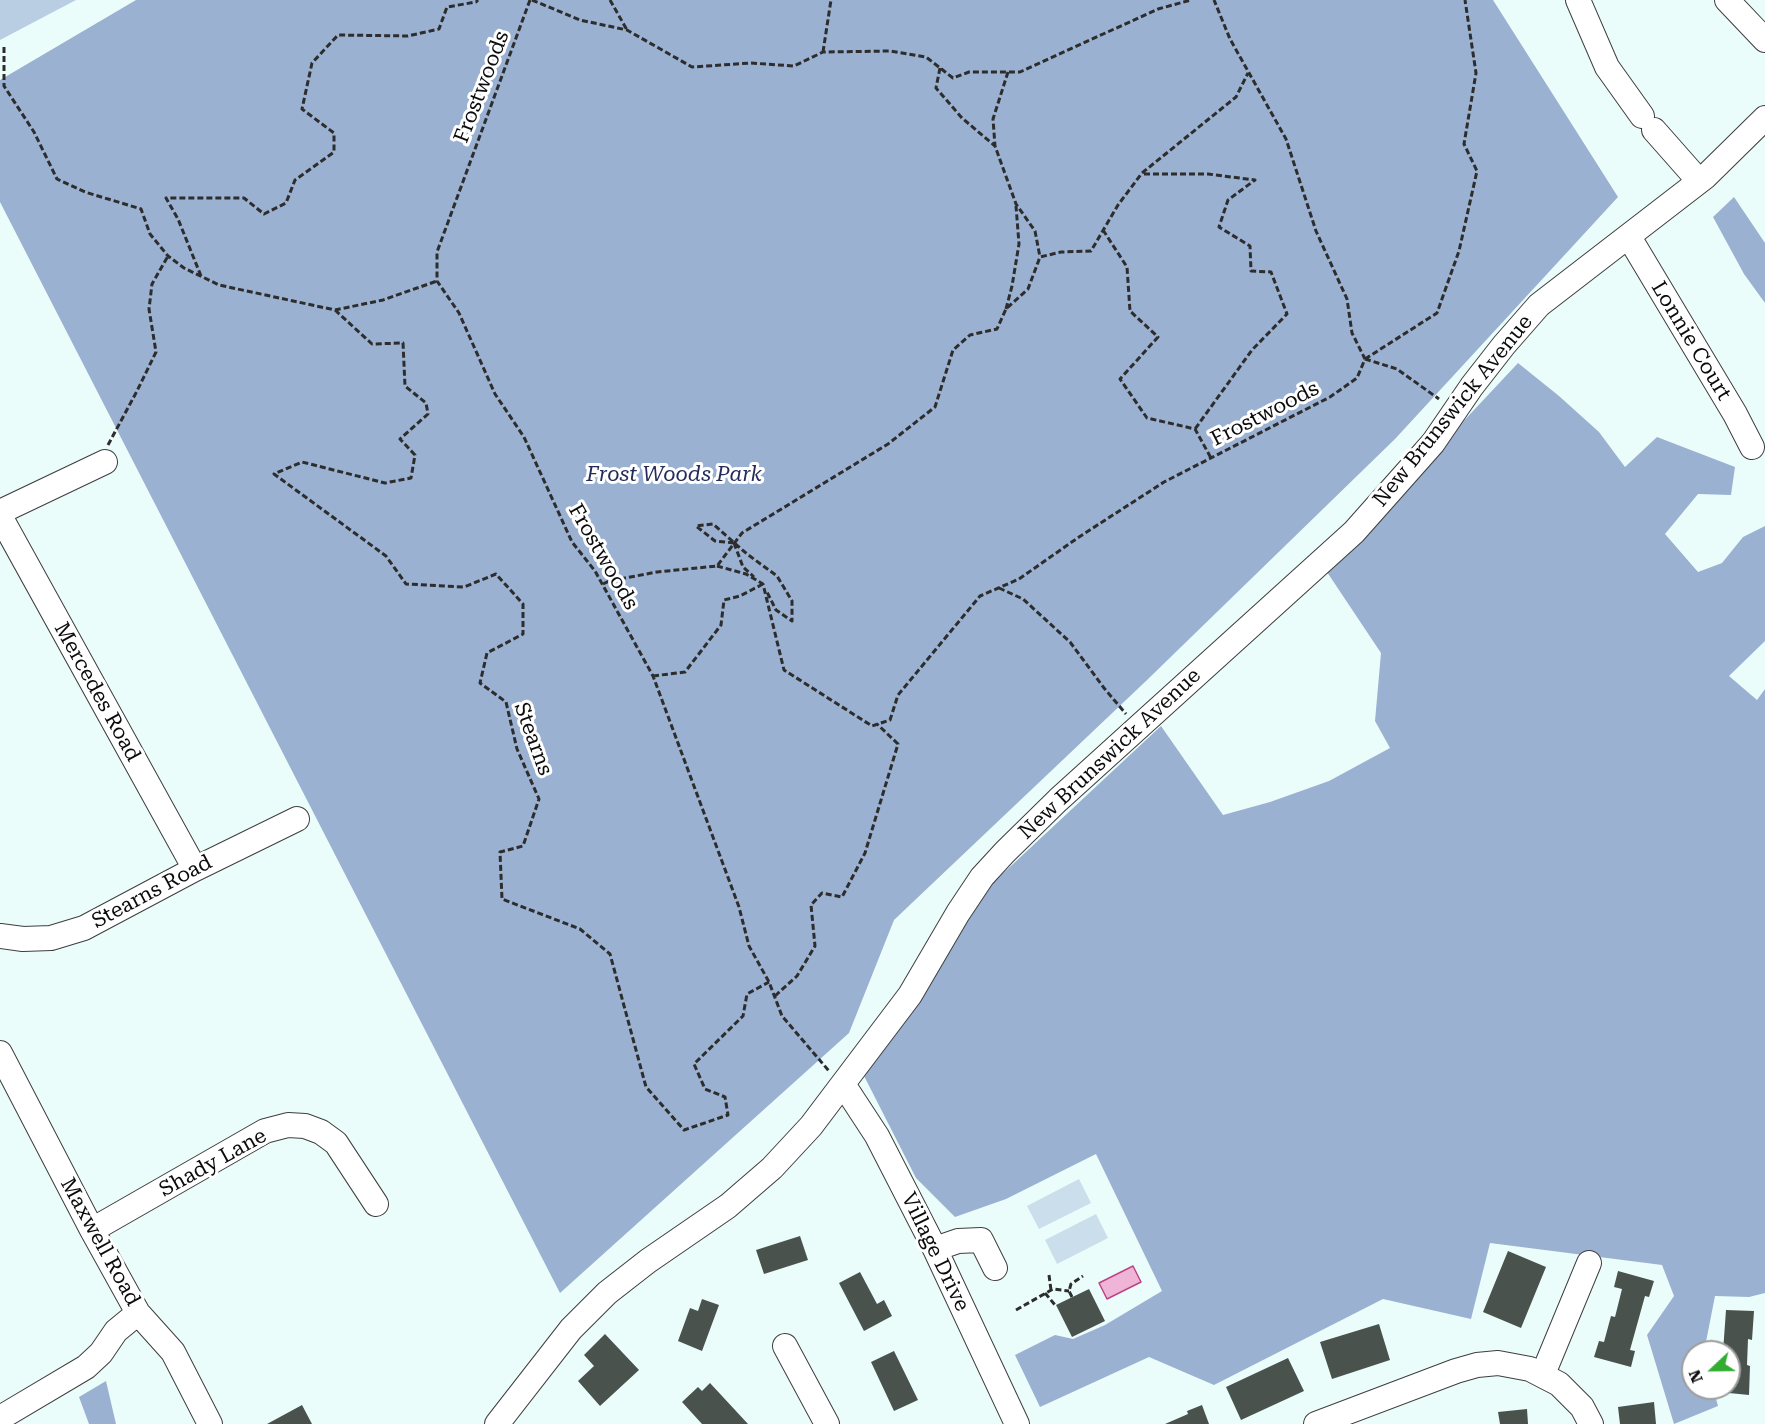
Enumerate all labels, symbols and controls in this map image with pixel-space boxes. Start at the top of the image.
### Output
street label: Frostwoods [449,27,515,147]
street label: Lonnie Court [1646,277,1736,405]
street label: New Brunswick Avenue [1368,310,1538,512]
street label: Frostwoods [1207,376,1323,452]
park label: Frost Woods Park [586,462,762,488]
street label: Frostwoods [563,500,643,614]
street label: Mercedes Road [48,618,146,766]
street label: New Brunswick Avenue [1014,663,1206,845]
street label: Stearns [508,699,558,779]
street label: Stearns Road [88,850,216,934]
street label: Shady Lane [155,1123,271,1203]
street label: Maxwell Road [54,1174,146,1310]
street label: Village Drive [895,1189,975,1315]
north arrow [1681,1340,1741,1400]
text: N [1685,1367,1707,1385]

